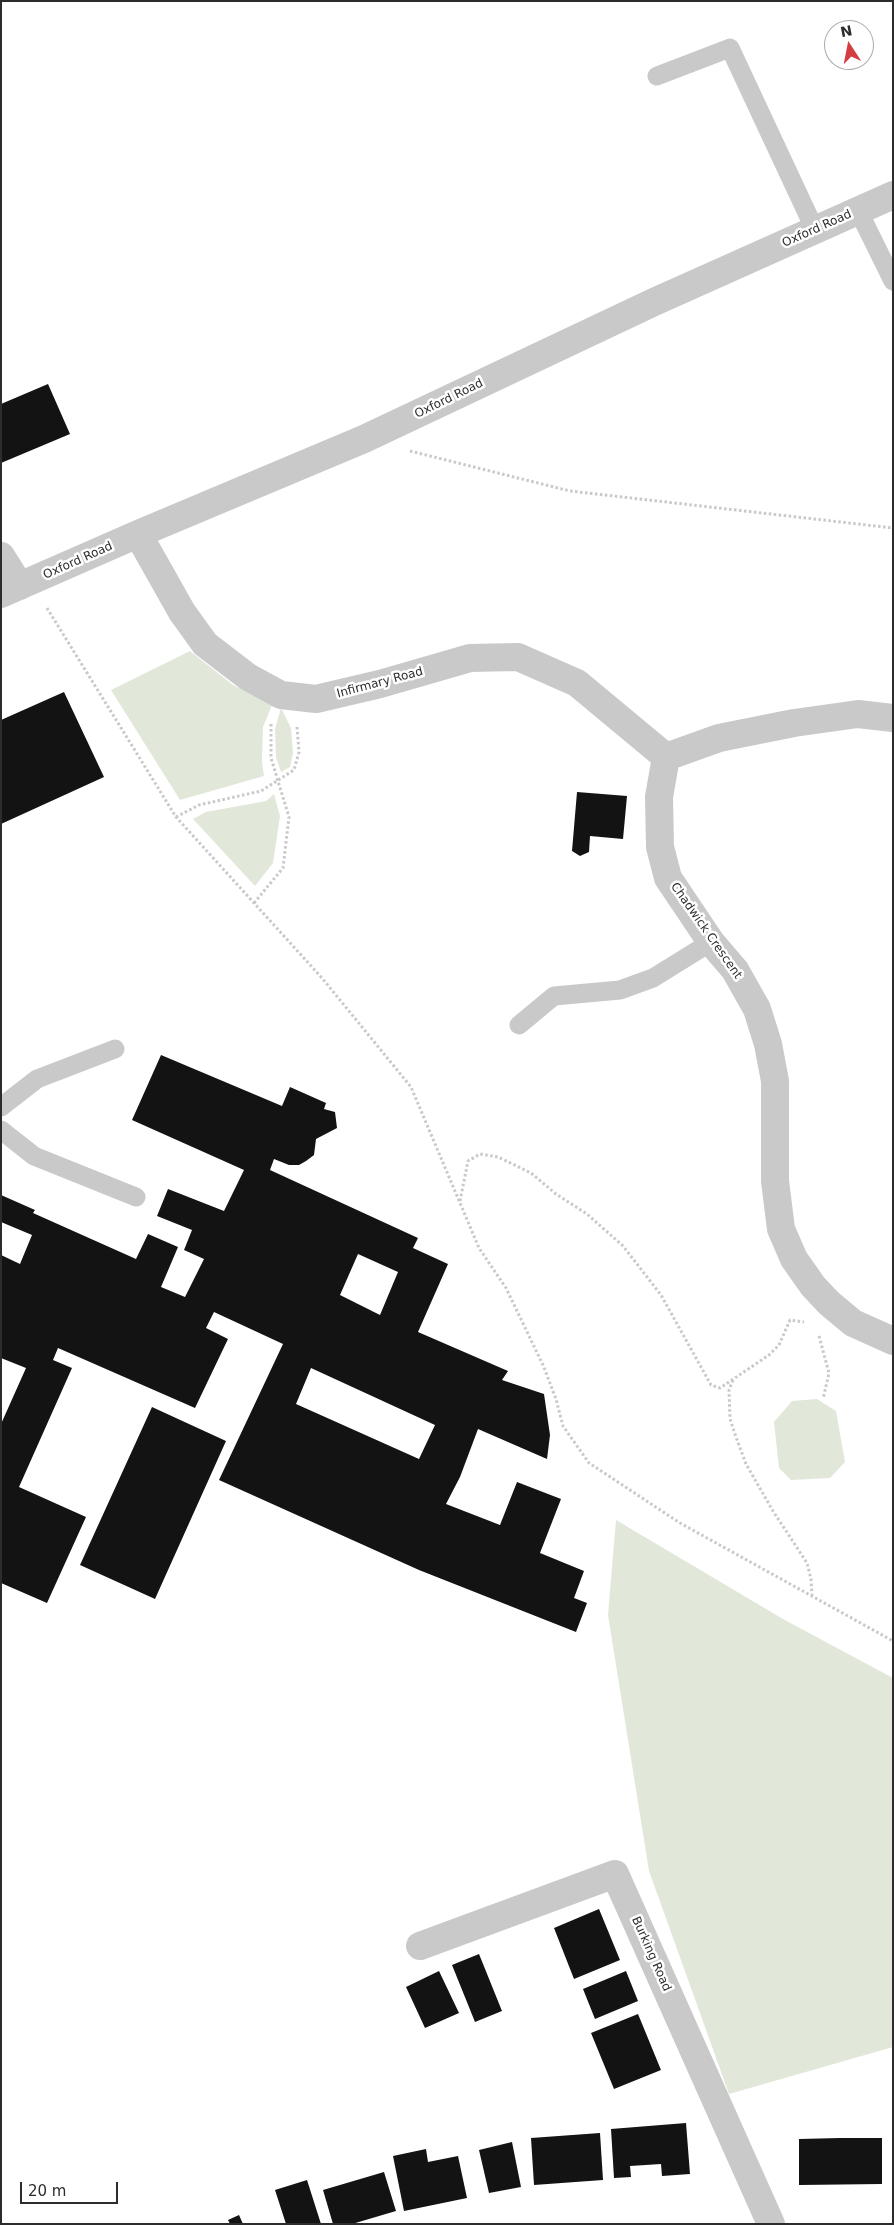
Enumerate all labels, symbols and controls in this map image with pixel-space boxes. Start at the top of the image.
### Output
north arrow [824,20,874,70]
text: N [839,22,854,40]
street label: Oxford Road [780,207,854,251]
street label: Oxford Road [412,376,486,422]
street label: Oxford Road [41,539,115,583]
street label: Infirmary Road [335,665,425,701]
street label: Chadwick Crescent [667,880,745,982]
street label: Burking Road [628,1914,674,1994]
scale bar [22,2172,120,2204]
text: 20 m [28,2182,66,2200]

